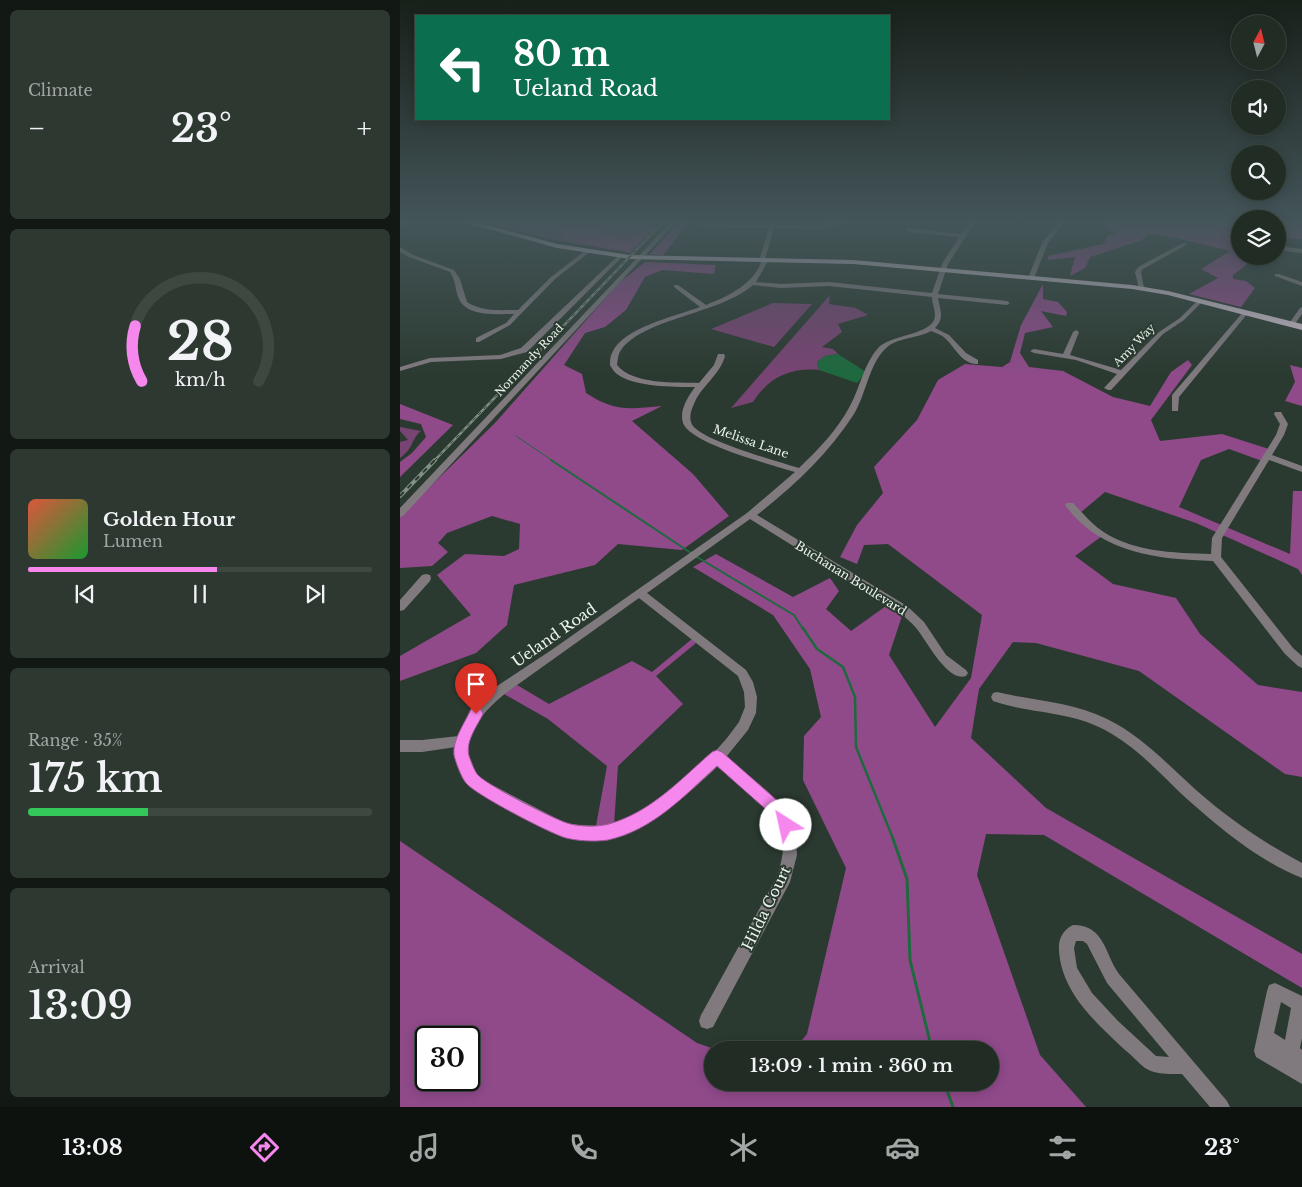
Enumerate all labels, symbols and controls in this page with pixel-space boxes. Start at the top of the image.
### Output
north arrow [1231,15,1286,70]
map controls [1231,15,1286,265]
text: 80 m [513,32,610,75]
icon: left [430,35,495,100]
text: Ueland Road [513,75,658,102]
text: Climate [28,80,93,100]
button: sound [1231,80,1286,135]
text: 23° [171,105,232,152]
text: − [28,111,46,146]
text: + [357,111,372,146]
button: search [1231,145,1286,200]
button: layers [1231,210,1286,265]
text: 28 [167,310,233,374]
street label: Normandy Road [492,320,567,399]
street label: Amy Way [1109,321,1158,370]
text: km/h [175,369,225,391]
street label: Melissa Lane [711,421,791,461]
text: Golden Hour [103,508,235,531]
text: Lumen [103,531,163,551]
street label: Buchanan Boulevard [793,538,909,618]
icon: previous [71,580,99,608]
icon: pause [186,580,214,608]
icon: next [301,580,329,608]
street label: Ueland Road [508,599,600,671]
pin [455,663,497,714]
icon: arrive [462,670,490,698]
text: Range · 35% [28,730,123,750]
text: 175 km [28,755,163,802]
position arrow [759,798,811,850]
street label: Hilda Court [737,863,795,953]
text: Arrival [28,957,85,977]
text: 13:09 [28,982,133,1029]
speed limit sign: 30 [415,1026,480,1091]
text: 13:09 · 1 min · 360 m [750,1054,953,1077]
icon: directions [247,1130,282,1165]
icon: music [407,1130,442,1165]
icon: phone [566,1130,601,1165]
icon: climate [726,1130,761,1165]
icon: car [885,1130,920,1165]
icon: filters [1045,1130,1080,1165]
text: 13:08 [62,1134,123,1161]
text: 23° [1204,1134,1240,1161]

